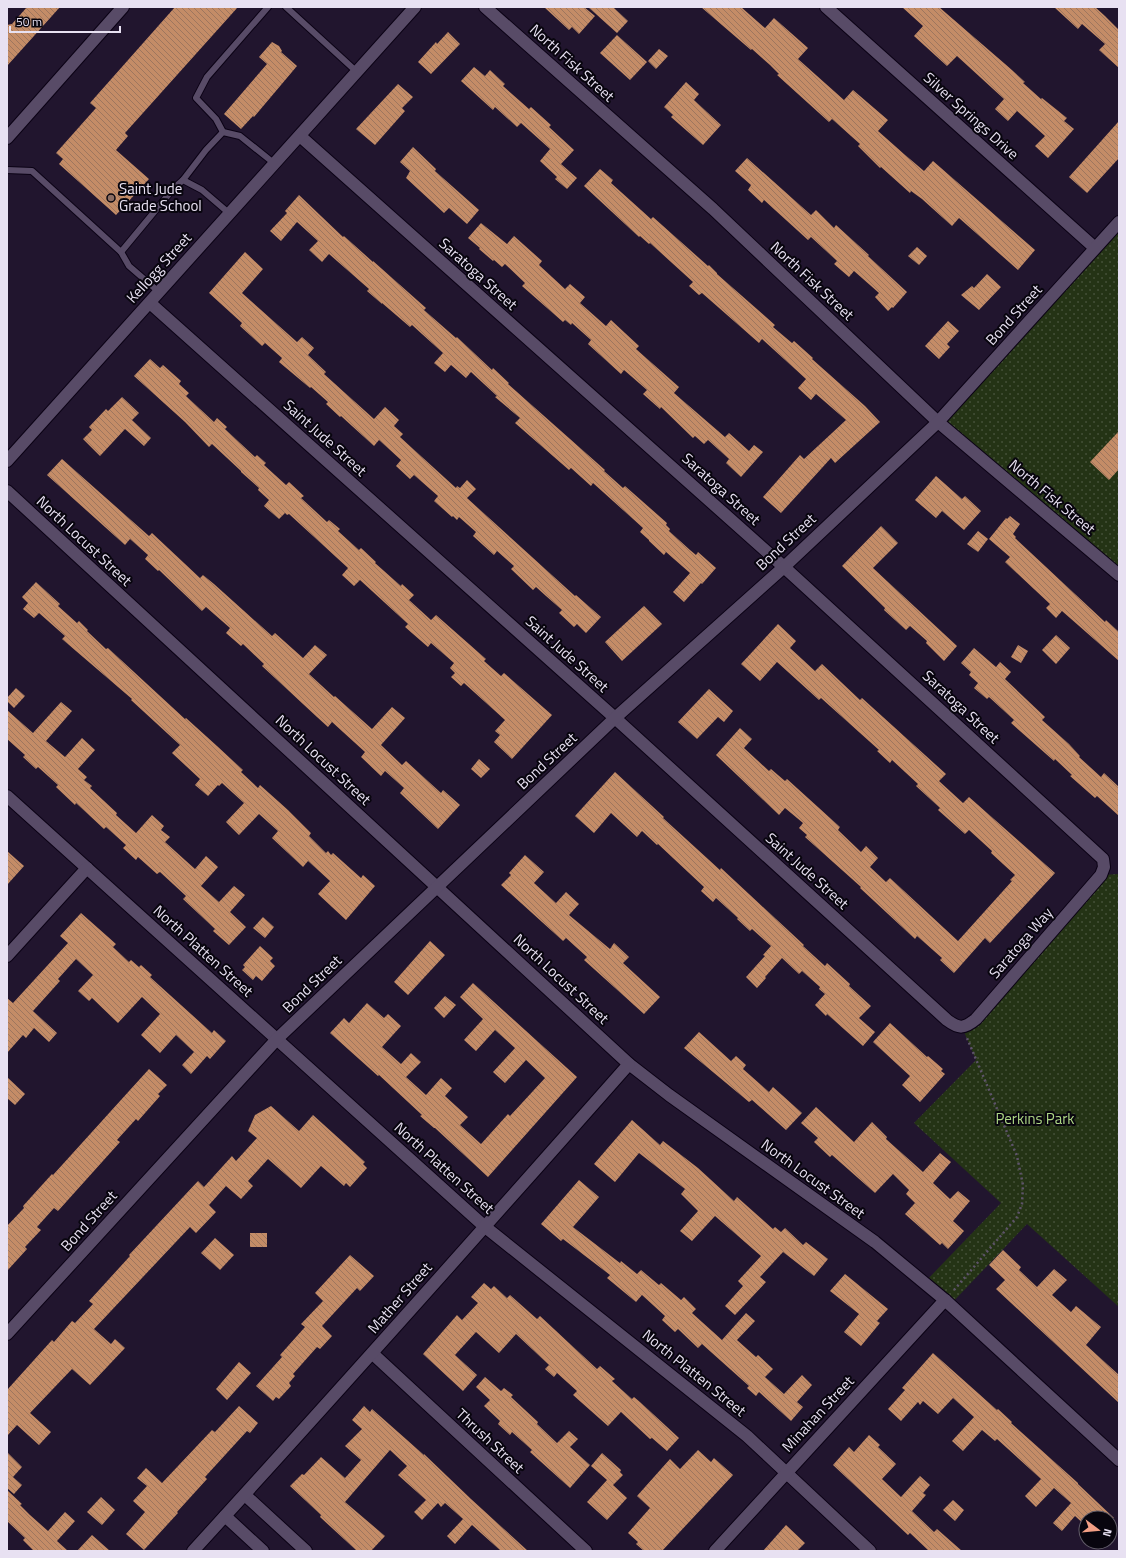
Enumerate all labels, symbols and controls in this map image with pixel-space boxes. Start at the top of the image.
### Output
scale bar [10,8,120,34]
text: 50 m [16,12,42,31]
street label: North Fisk Street [525,18,620,107]
street label: Silver Springs Drive [919,66,1024,165]
place label: Saint Jude Grade School [119,177,202,217]
marker: Saint Jude Grade School [106,193,116,203]
street label: Kellogg Street [121,227,197,308]
street label: Saratoga Street [434,232,523,316]
street label: North Fisk Street [765,236,860,326]
street label: Bond Street [980,279,1048,350]
street label: Saint Jude Street [279,394,373,482]
street label: Saratoga Street [677,447,766,531]
street label: North Fisk Street [1004,453,1101,540]
street label: North Locust Street [31,490,138,592]
street label: Bond Street [750,507,822,576]
street label: Saint Jude Street [521,610,615,698]
street label: Saratoga Street [917,665,1006,749]
street label: North Locust Street [270,709,377,811]
street label: Bond Street [511,726,583,795]
street label: Saint Jude Street [761,827,855,915]
street label: North Platten Street [148,899,259,1002]
street label: Saratoga Way [983,902,1058,983]
street label: North Locust Street [508,928,615,1030]
street label: Bond Street [277,949,347,1018]
park label: Perkins Park [995,1107,1075,1130]
street label: North Platten Street [389,1116,500,1219]
street label: North Locust Street [757,1133,871,1225]
street label: Bond Street [55,1185,123,1256]
street label: Mather Street [362,1256,438,1338]
street label: North Platten Street [637,1323,752,1422]
street label: Minahan Street [776,1370,860,1457]
street label: Thrush Street [451,1403,530,1479]
north arrow [1078,1510,1118,1550]
text: N [1099,1527,1116,1539]

